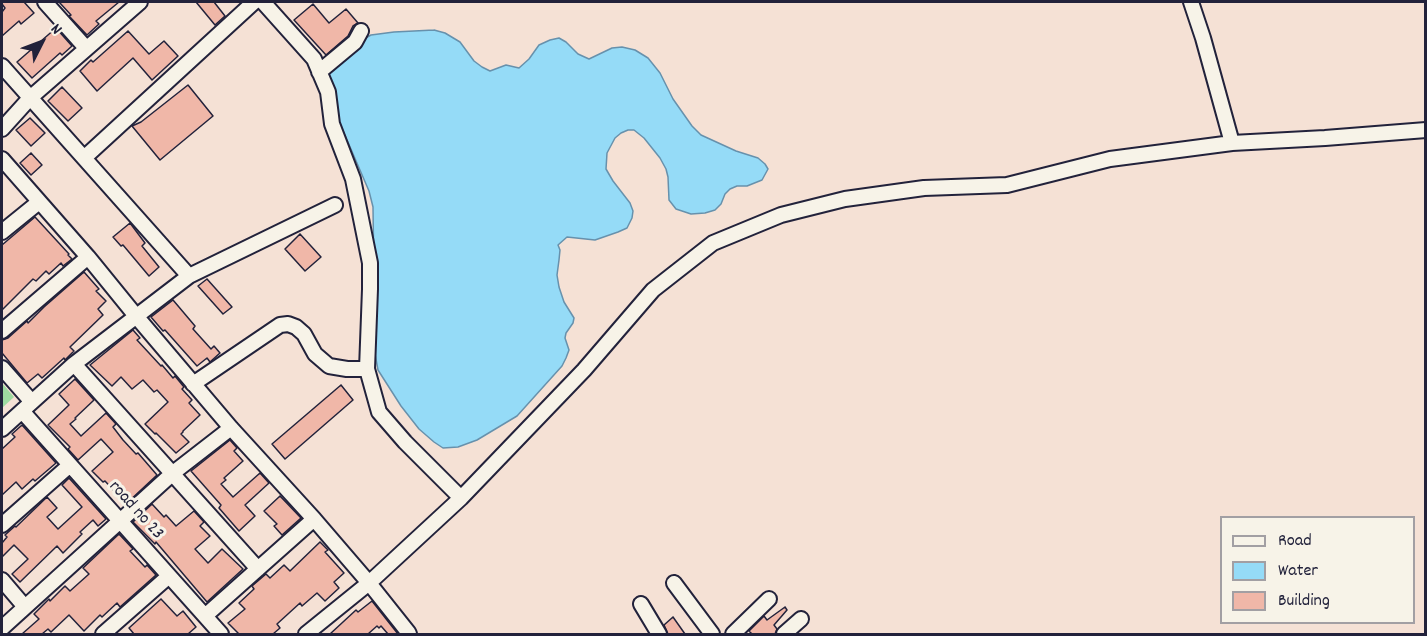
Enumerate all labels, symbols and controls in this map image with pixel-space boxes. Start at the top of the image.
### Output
north arrow [12,12,72,72]
text: N [45,19,67,40]
street label: road no 23 [103,477,167,545]
legend [1220,516,1415,624]
text: Road [1278,529,1312,554]
text: Water [1278,559,1318,584]
text: Building [1278,589,1330,614]

